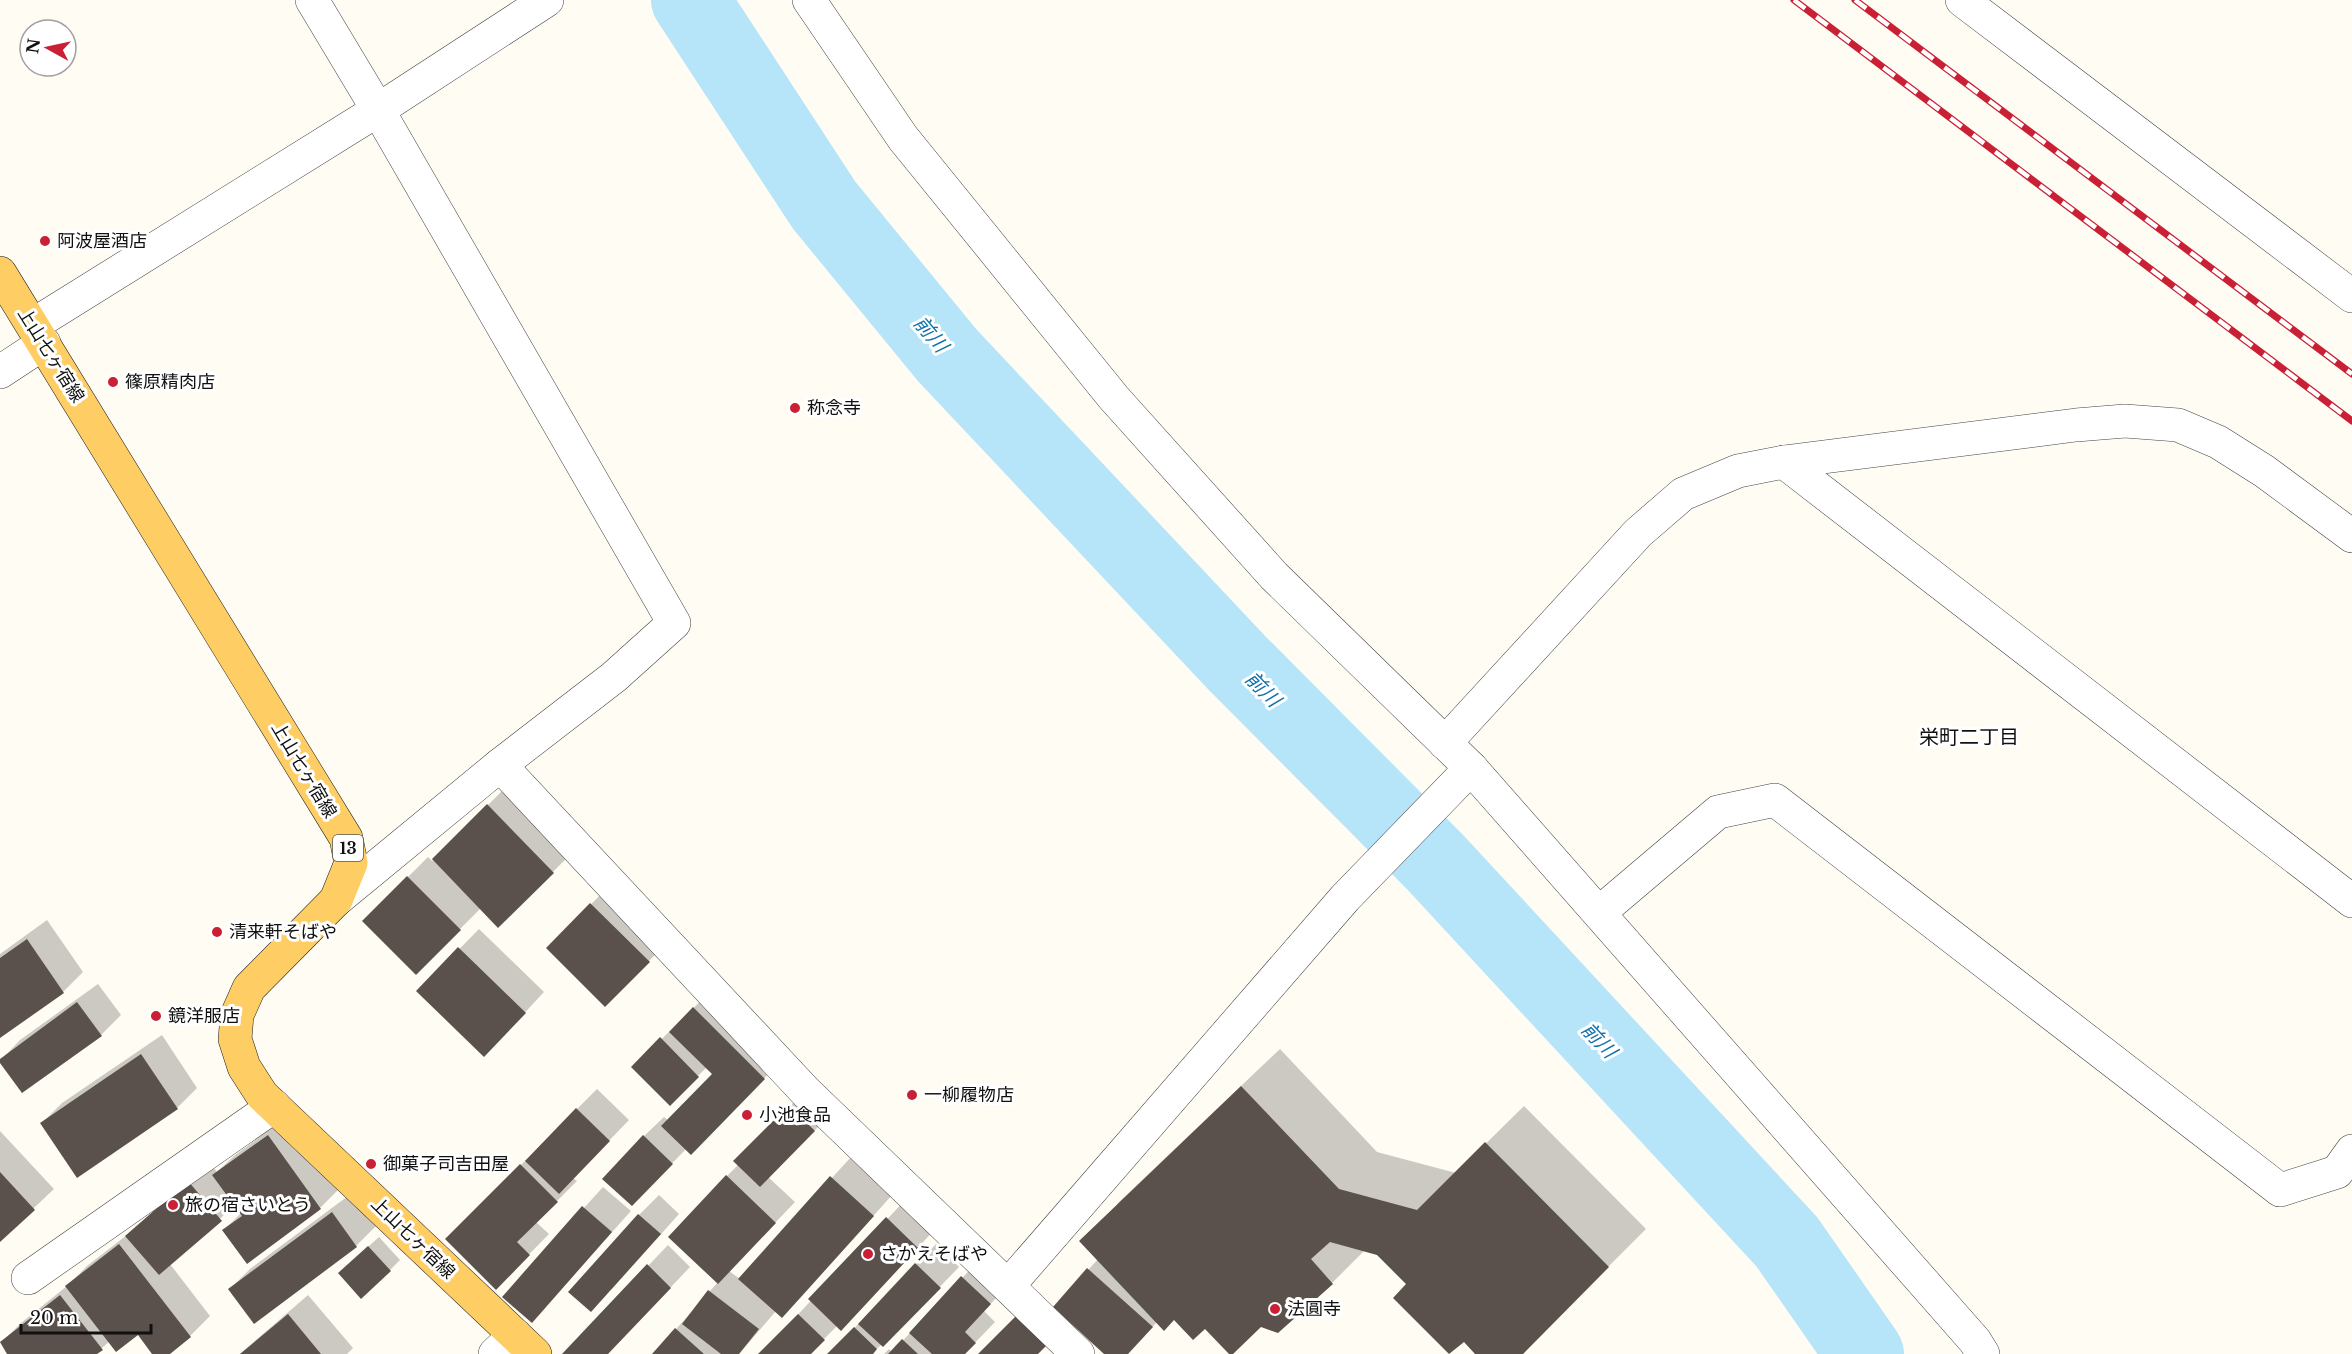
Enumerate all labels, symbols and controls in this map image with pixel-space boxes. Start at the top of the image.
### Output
north arrow [18,18,78,78]
text: N [22,37,44,55]
place label: 阿波屋酒店 [57,230,147,252]
marker: 阿波屋酒店 [38,234,52,248]
street label: 上山七ヶ宿線 [13,303,89,407]
water label: 前川 [909,311,954,359]
place label: 篠原精肉店 [125,371,215,393]
marker: 篠原精肉店 [106,375,120,389]
place label: 称念寺 [807,397,861,419]
marker: 称念寺 [788,401,802,415]
water label: 前川 [1240,666,1287,713]
street label: 上山七ヶ宿線 [267,718,341,822]
district label: 栄町二丁目 [1919,725,2019,749]
road number: 13 [333,835,363,861]
place label: 清来軒そばや [229,921,337,943]
marker: 清来軒そばや [210,925,224,939]
place label: 鏡洋服店 [168,1005,240,1027]
marker: 鏡洋服店 [149,1009,163,1023]
water label: 前川 [1577,1017,1623,1064]
place label: 一柳履物店 [924,1084,1014,1106]
marker: 一柳履物店 [905,1088,919,1102]
place label: 小池食品 [759,1104,831,1126]
marker: 小池食品 [740,1108,754,1122]
place label: 御菓子司吉田屋 [383,1153,509,1175]
marker: 御菓子司吉田屋 [364,1157,378,1171]
street label: 上山七ヶ宿線 [367,1193,459,1283]
place label: 旅の宿さいとう [185,1194,311,1216]
marker: 旅の宿さいとう [166,1198,180,1212]
place label: さかえそばや [880,1243,988,1265]
marker: さかえそばや [861,1247,875,1261]
scale bar [21,1297,152,1335]
place label: 法圓寺 [1287,1298,1341,1320]
marker: 法圓寺 [1268,1302,1282,1316]
text: 20 m [30,1307,78,1329]

